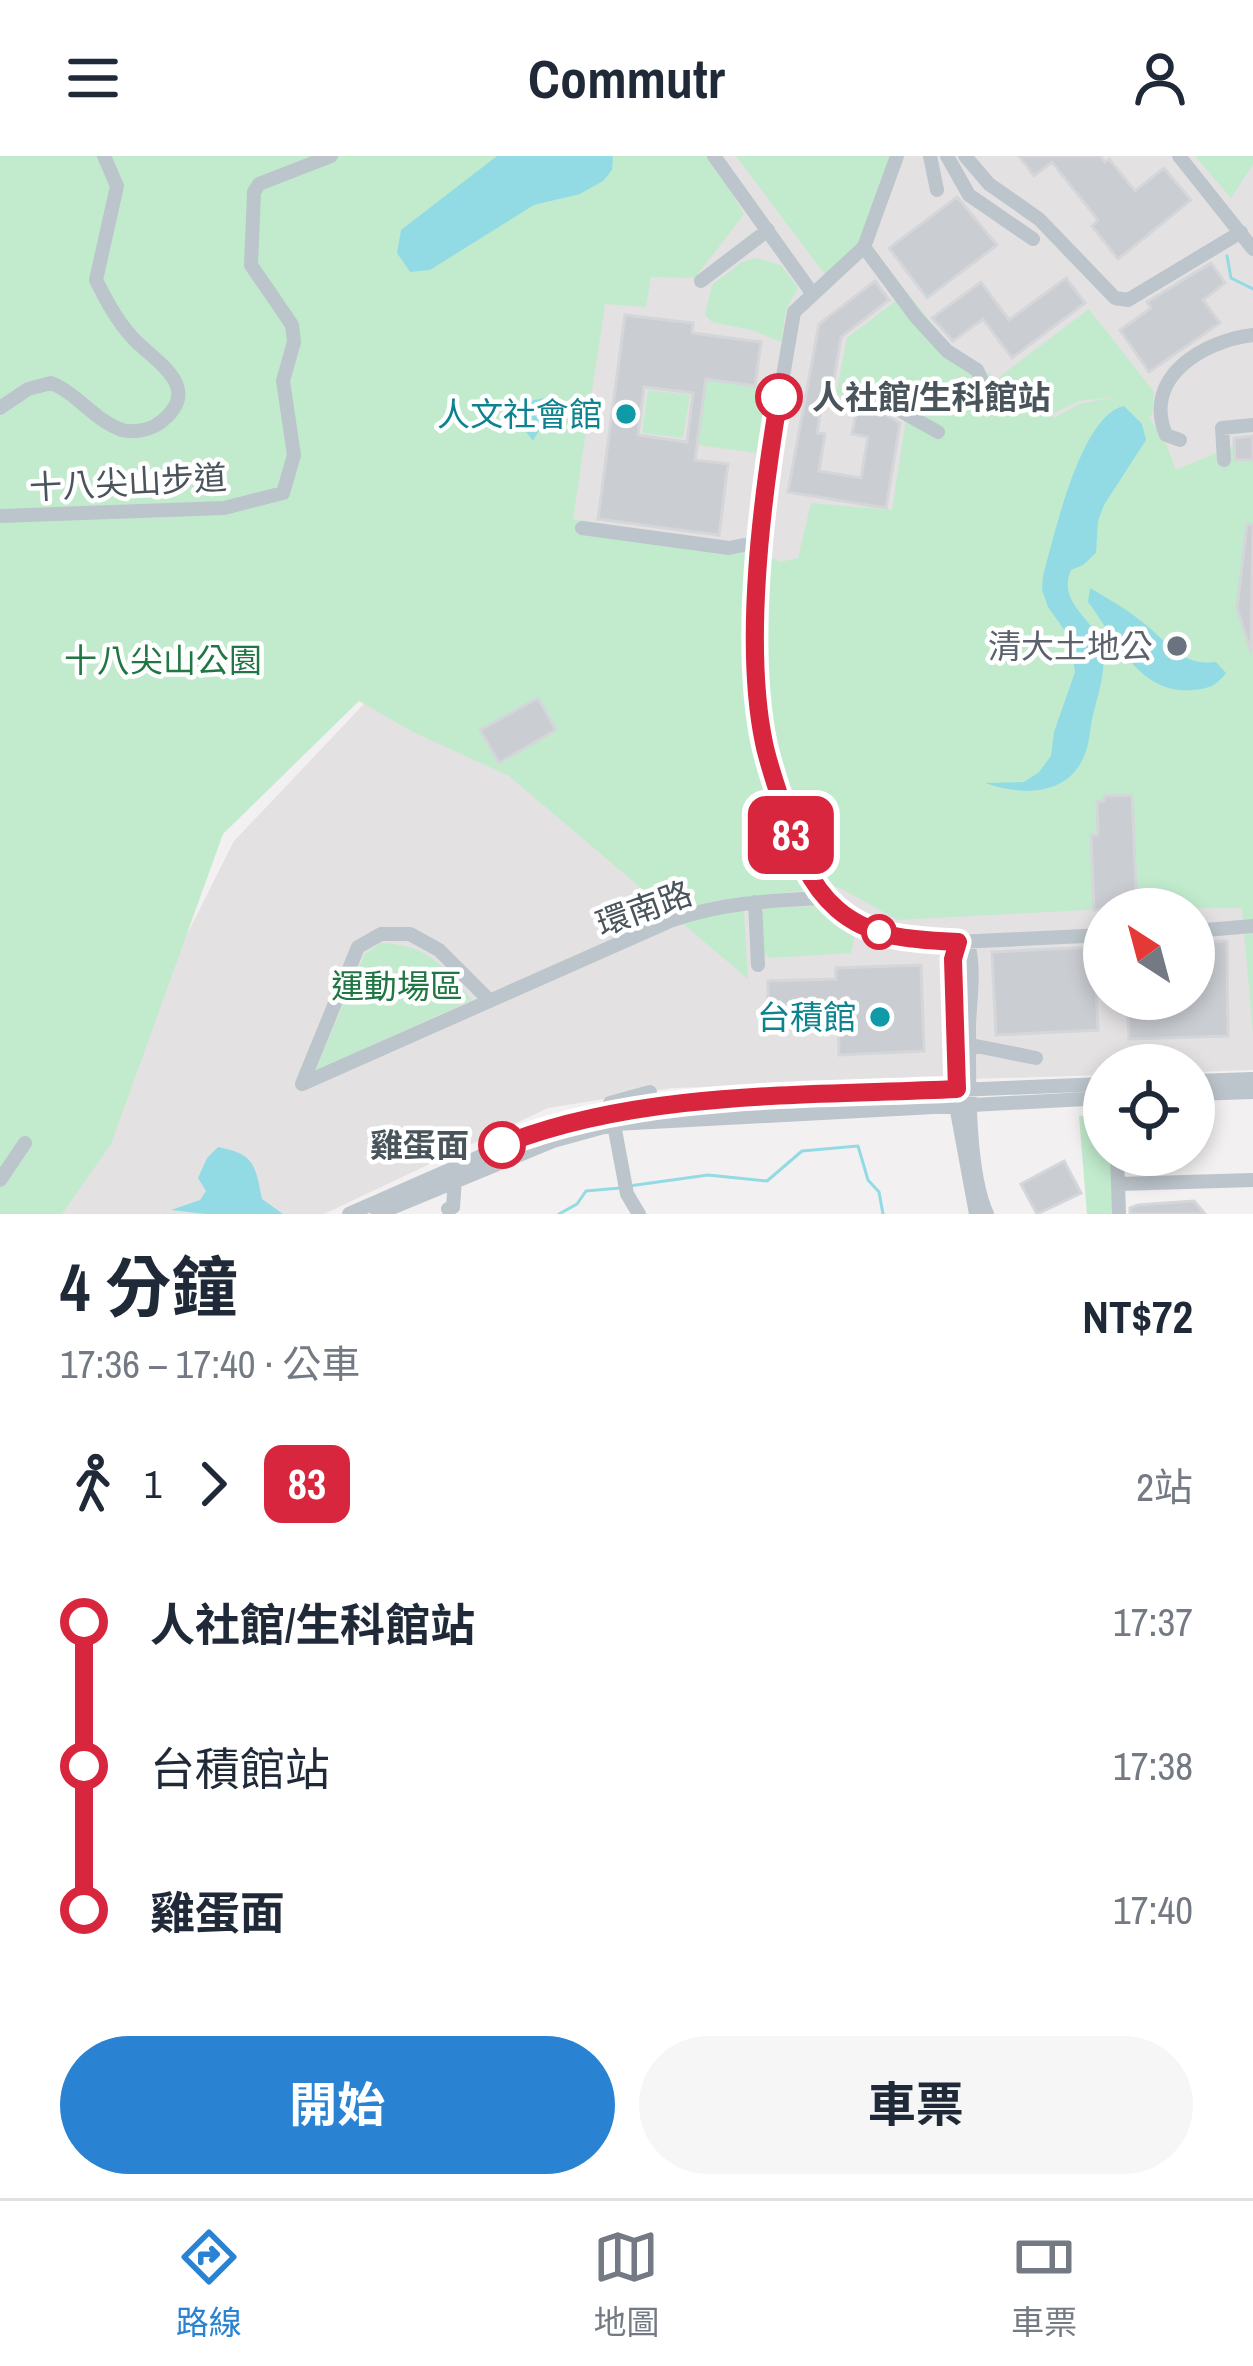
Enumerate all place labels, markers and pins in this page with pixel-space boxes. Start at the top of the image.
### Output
marker: 人社館/生科館站 [757,375,801,419]
place label: 人社館/生科館站 [812,375,1051,419]
place label: 人文社會館 [437,392,602,436]
marker: 人文社會館 [613,401,639,427]
place label: 清大土地公 [988,624,1153,668]
marker: 清大土地公 [1164,633,1190,659]
unlabelled marker [863,916,895,948]
place label: 台積館 [757,995,856,1039]
marker: 台積館 [867,1004,893,1030]
place label: 雞蛋面 [370,1123,469,1167]
marker: 雞蛋面 [480,1123,524,1167]

